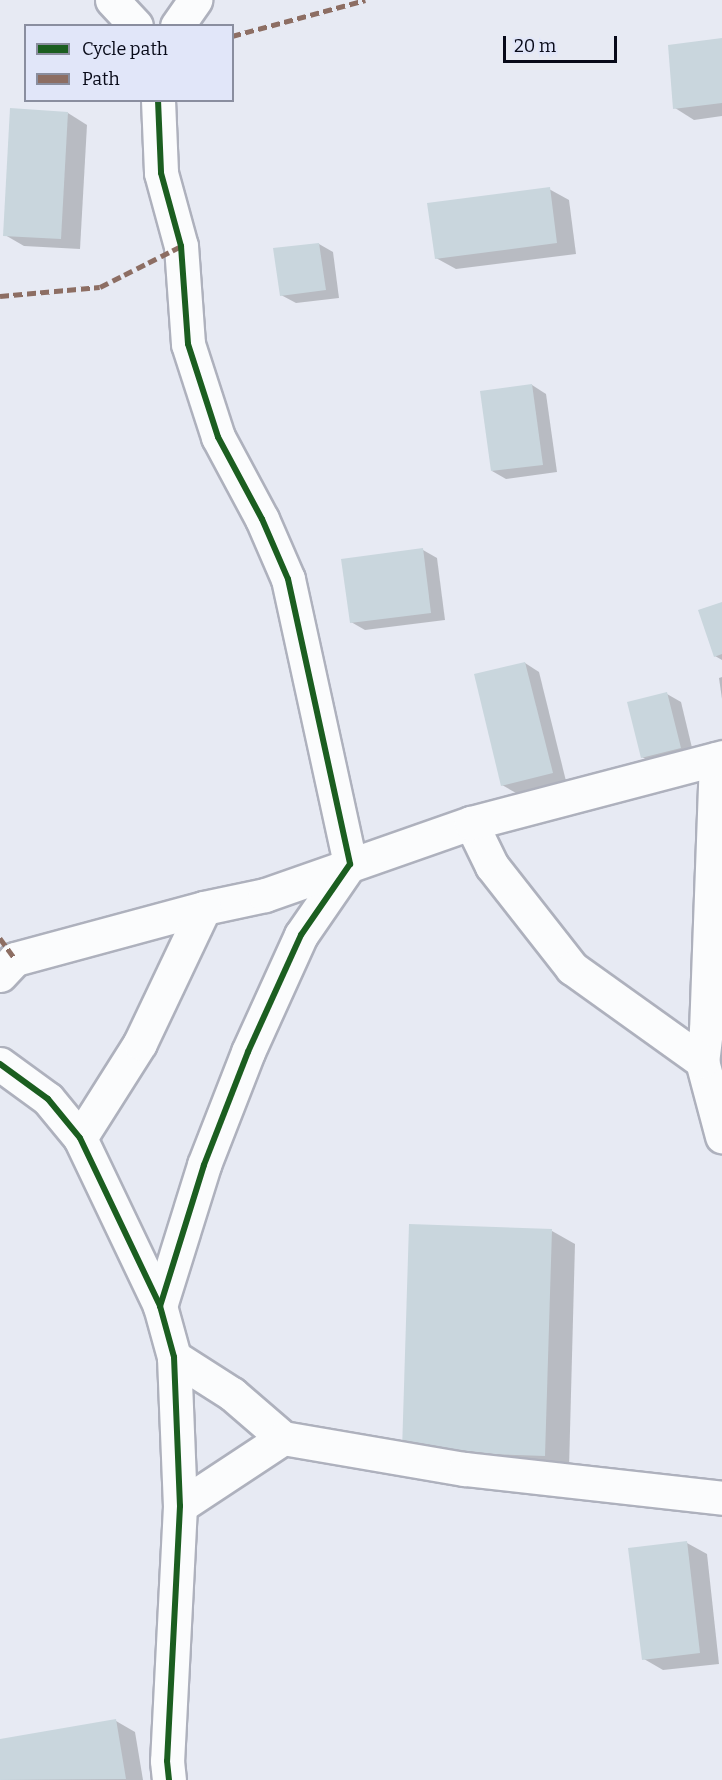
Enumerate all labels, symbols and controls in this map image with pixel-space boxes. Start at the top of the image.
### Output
legend [24,24,234,102]
scale bar [506,24,620,62]
text: 20 m [514,35,556,57]
text: Cycle path [82,38,168,60]
text: Path [82,68,120,90]

